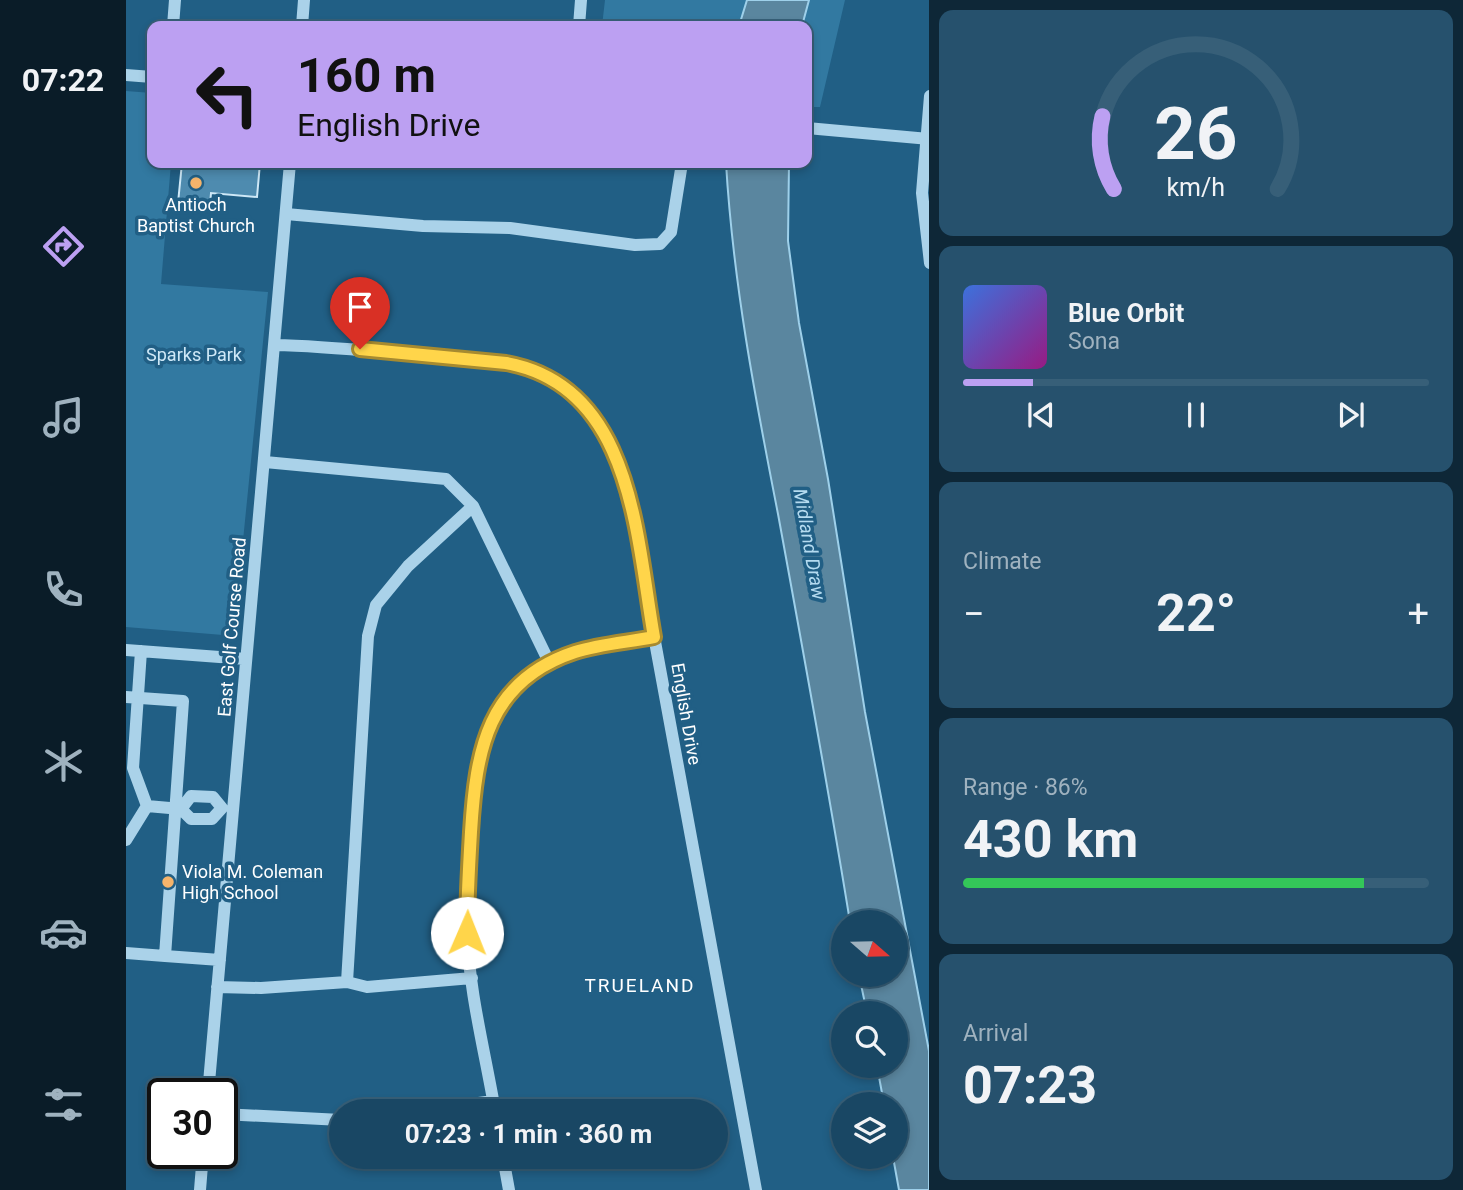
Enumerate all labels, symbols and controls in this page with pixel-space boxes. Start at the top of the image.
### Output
text: 160 m [297,47,436,104]
icon: left [182,49,273,140]
text: 07:22 [22,61,104,99]
text: 26 [1154,91,1238,177]
text: English Drive [297,106,480,144]
text: km/h [1167,173,1225,202]
marker: Antioch Baptist Church [188,175,204,191]
place label: Antioch Baptist Church [137,194,255,236]
icon: directions [39,222,88,271]
pin [330,277,390,349]
icon: arrive [341,288,379,326]
text: Blue Orbit [1068,298,1184,328]
text: Sona [1068,328,1120,355]
park label: Sparks Park [146,344,243,365]
icon: music [39,393,88,442]
icon: previous [1022,396,1060,434]
icon: pause [1177,396,1215,434]
icon: next [1332,396,1370,434]
water label: Midland Draw [788,487,831,603]
street label: East Golf Course Road [213,536,250,717]
text: Climate [963,548,1042,575]
icon: phone [39,565,88,614]
text: 22° [1156,583,1236,644]
text: − [963,592,985,636]
text: + [1407,592,1429,636]
street label: English Drive [667,661,706,767]
icon: climate [39,737,88,786]
text: Range · 86% [963,774,1088,801]
text: 430 km [963,809,1138,870]
place label: Viola M. Coleman High School [182,861,323,903]
marker: Viola M. Coleman High School [160,874,176,890]
position arrow [430,896,504,970]
icon: car [39,908,88,957]
north arrow [831,910,908,987]
map controls [831,910,908,1169]
district label: TRUELAND [585,974,696,997]
button: search [831,1001,908,1078]
text: Arrival [963,1020,1028,1047]
text: 07:23 [963,1055,1097,1116]
speed limit sign: 30 [147,1078,238,1169]
icon: filters [39,1080,88,1129]
button: layers [831,1092,908,1169]
text: 07:23 · 1 min · 360 m [405,1119,652,1149]

